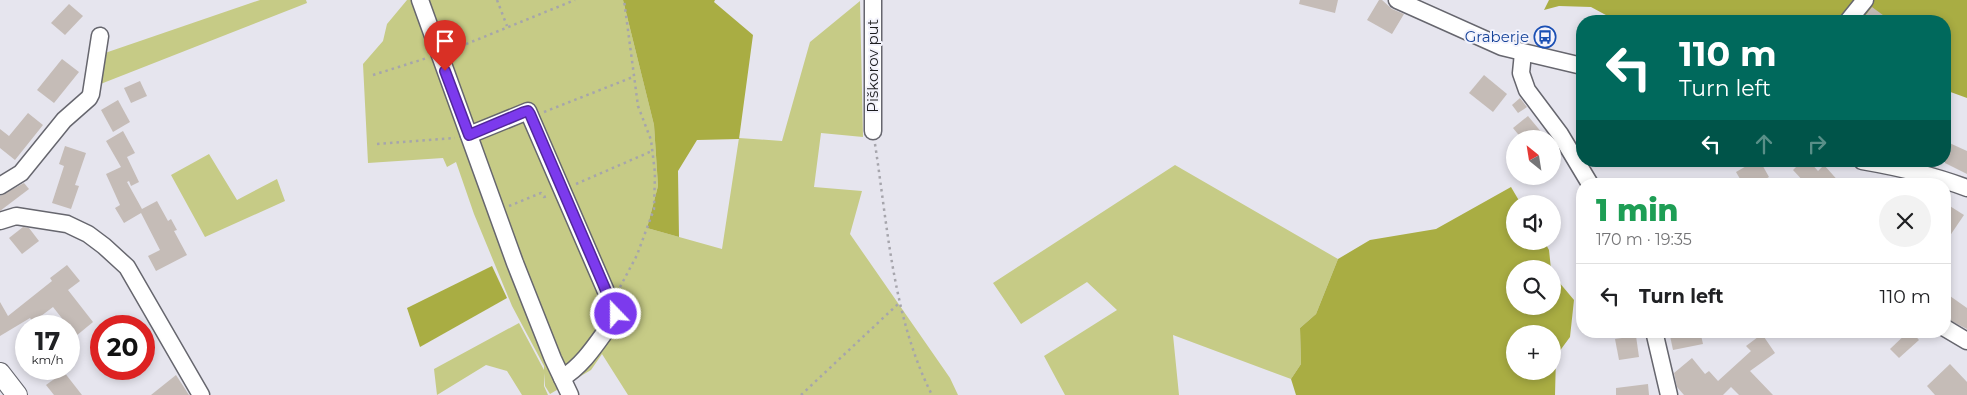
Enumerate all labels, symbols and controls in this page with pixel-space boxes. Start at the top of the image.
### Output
street label: Piškorov put [863,19,882,113]
pin [424,20,466,71]
bus stop icon: Graberje [1533,25,1557,49]
icon: arrive [431,27,459,55]
place label: Graberje [1465,27,1529,46]
text: 110 m [1679,32,1777,75]
icon: left [1596,35,1661,100]
text: Turn left [1679,75,1771,102]
north arrow [1506,130,1561,185]
map controls [1506,130,1561,380]
icon: left [1697,130,1725,158]
icon: ahead [1750,130,1778,158]
icon: right [1803,130,1831,158]
text: 1 min [1596,192,1679,229]
button: sound [1506,195,1561,250]
button: close [1879,195,1931,247]
text: 170 m · 19:35 [1596,230,1692,249]
button: search [1506,260,1561,315]
icon: left [1596,282,1624,310]
text: Turn left [1639,285,1724,308]
text: 110 m [1880,285,1931,308]
position arrow [589,287,641,339]
speed limit sign: 20 [90,315,155,380]
button: + [1506,325,1561,380]
text: 17 [35,326,60,356]
text: km/h [31,352,64,367]

